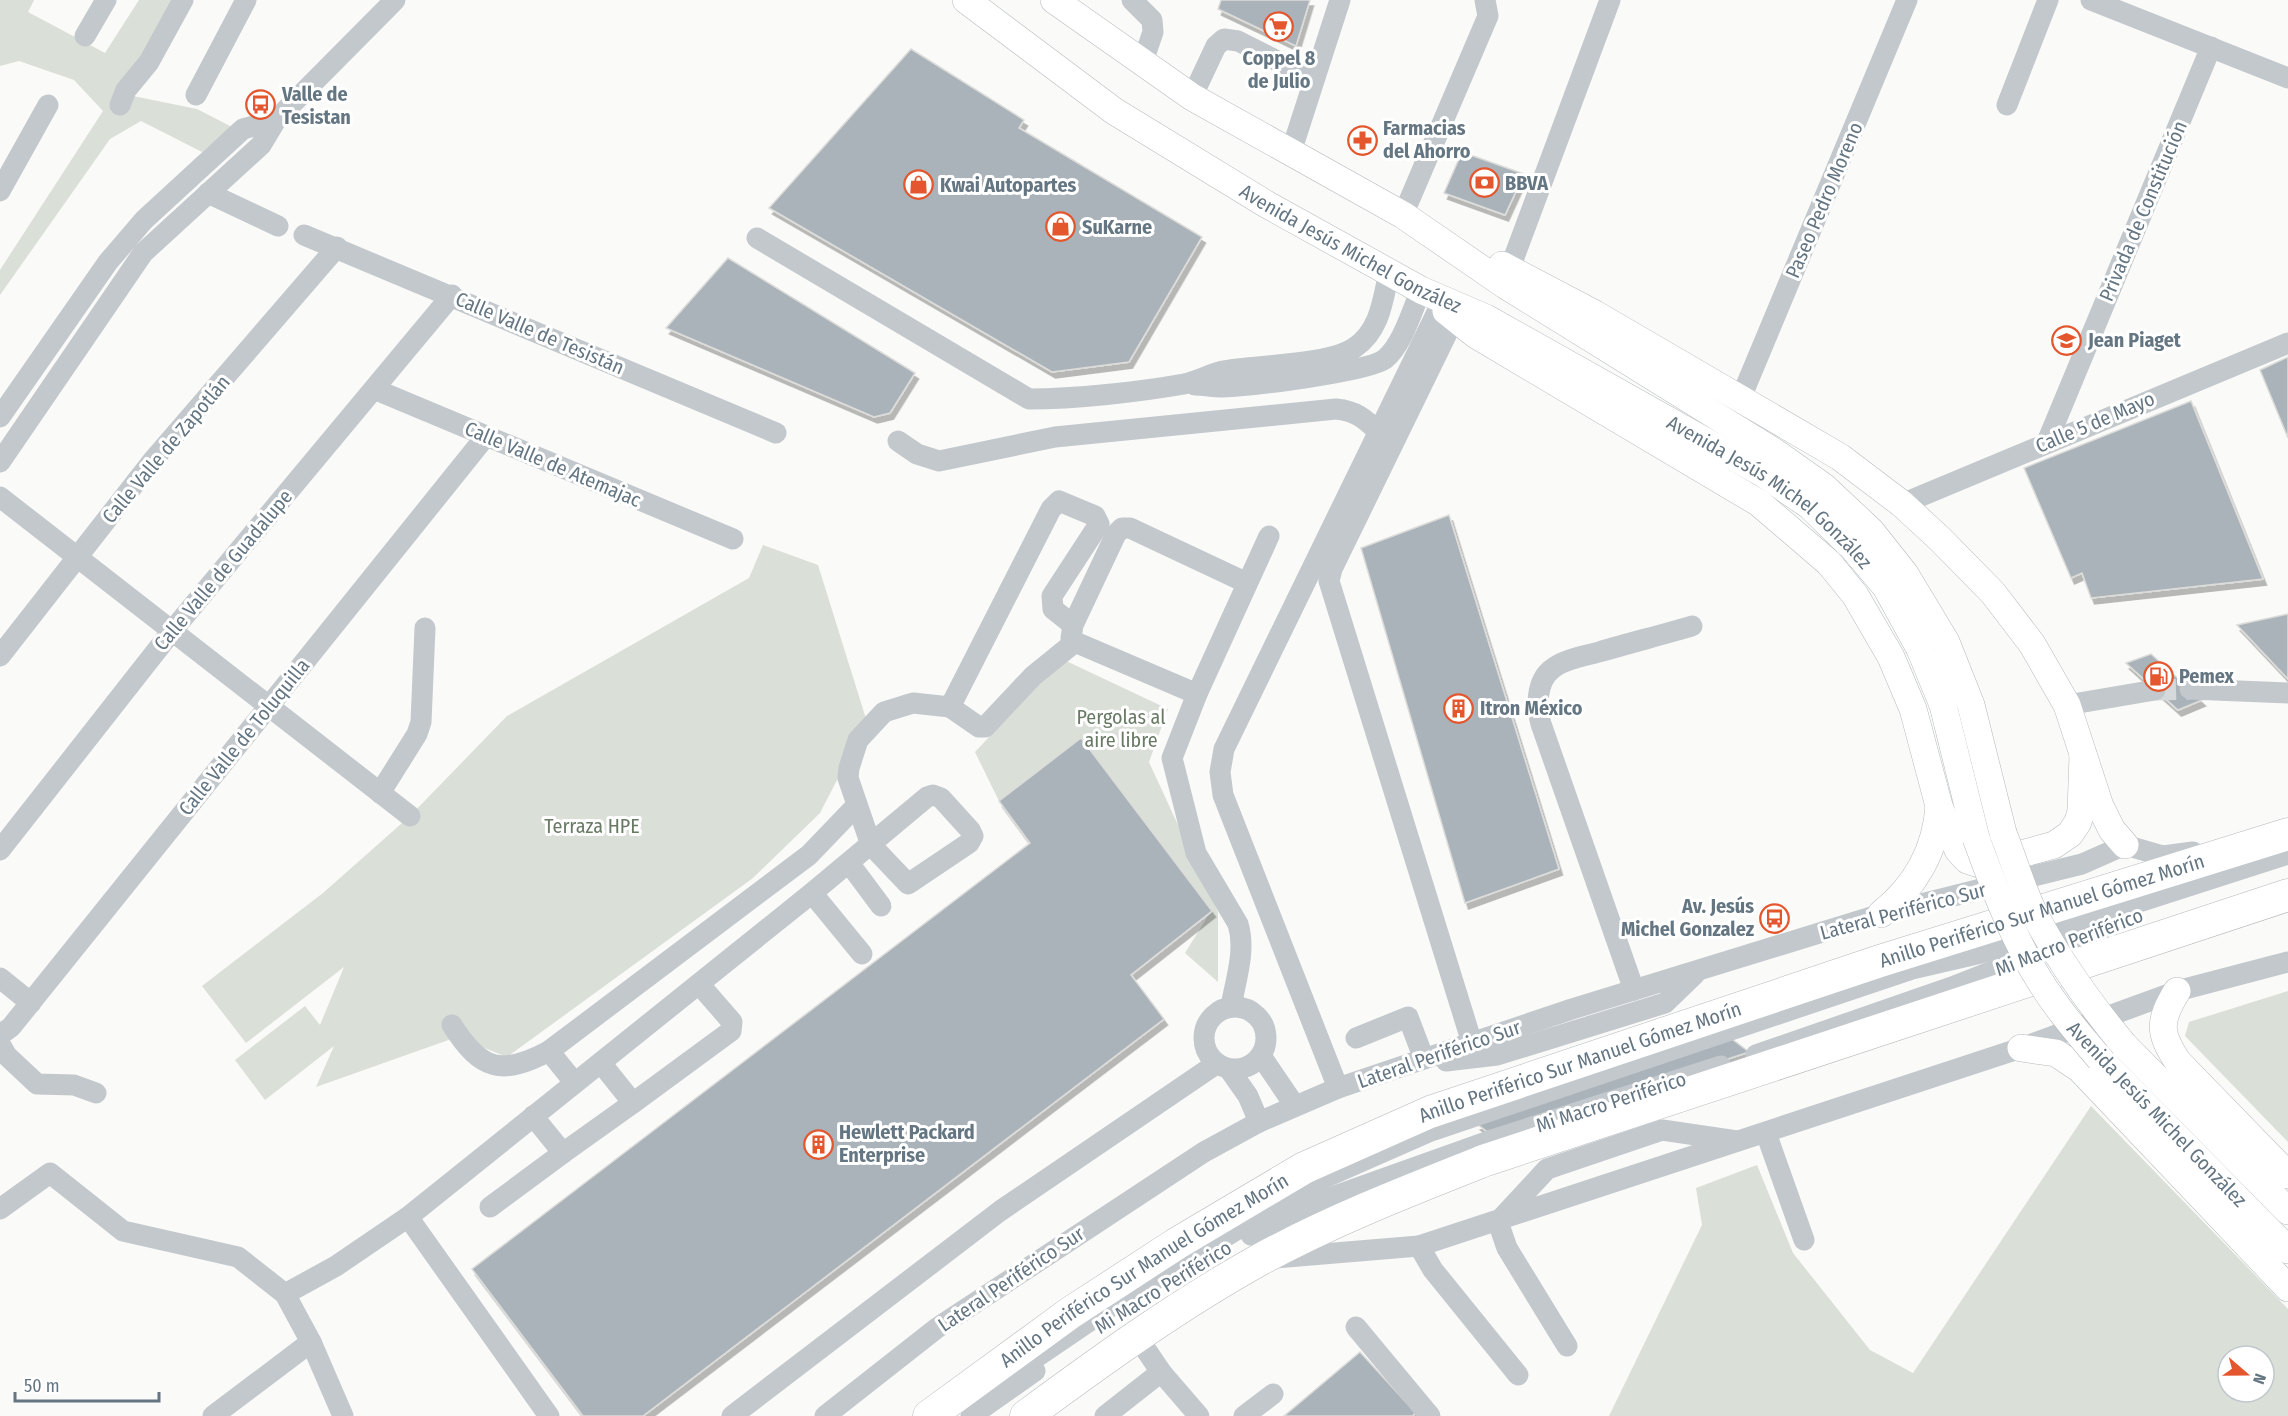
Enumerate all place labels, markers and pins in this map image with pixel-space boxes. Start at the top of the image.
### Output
supermarket icon: Coppel 8 de Julio [1263,11,1295,43]
place label: Coppel 8 de Julio [1243,46,1316,93]
place label: Valle de Tesistan [281,82,351,129]
bus stop icon: Valle de Tesistan [245,89,277,121]
place label: Farmacias del Ahorro [1383,116,1471,163]
pharmacy icon: Farmacias del Ahorro [1346,124,1378,156]
bank icon: BBVA [1468,167,1500,199]
shop icon: Kwai Autopartes [903,169,935,201]
place label: BBVA [1505,171,1549,195]
place label: Kwai Autopartes [940,173,1077,197]
shop icon: SuKarne [1045,211,1077,243]
place label: SuKarne [1082,215,1152,239]
school or university icon: Jean Piaget [2051,324,2083,356]
place label: Jean Piaget [2087,328,2182,352]
fuel station icon: Pemex [2142,660,2174,692]
place label: Pemex [2179,664,2235,688]
building icon: Itron México [1443,692,1475,724]
place label: Itron México [1480,696,1583,720]
place label: Av. Jesús Michel Gonzalez [1621,894,1755,941]
bus stop icon: Av. Jesús Michel Gonzalez [1759,902,1791,934]
place label: Hewlett Packard Enterprise [839,1120,975,1167]
building icon: Hewlett Packard Enterprise [802,1128,834,1160]

